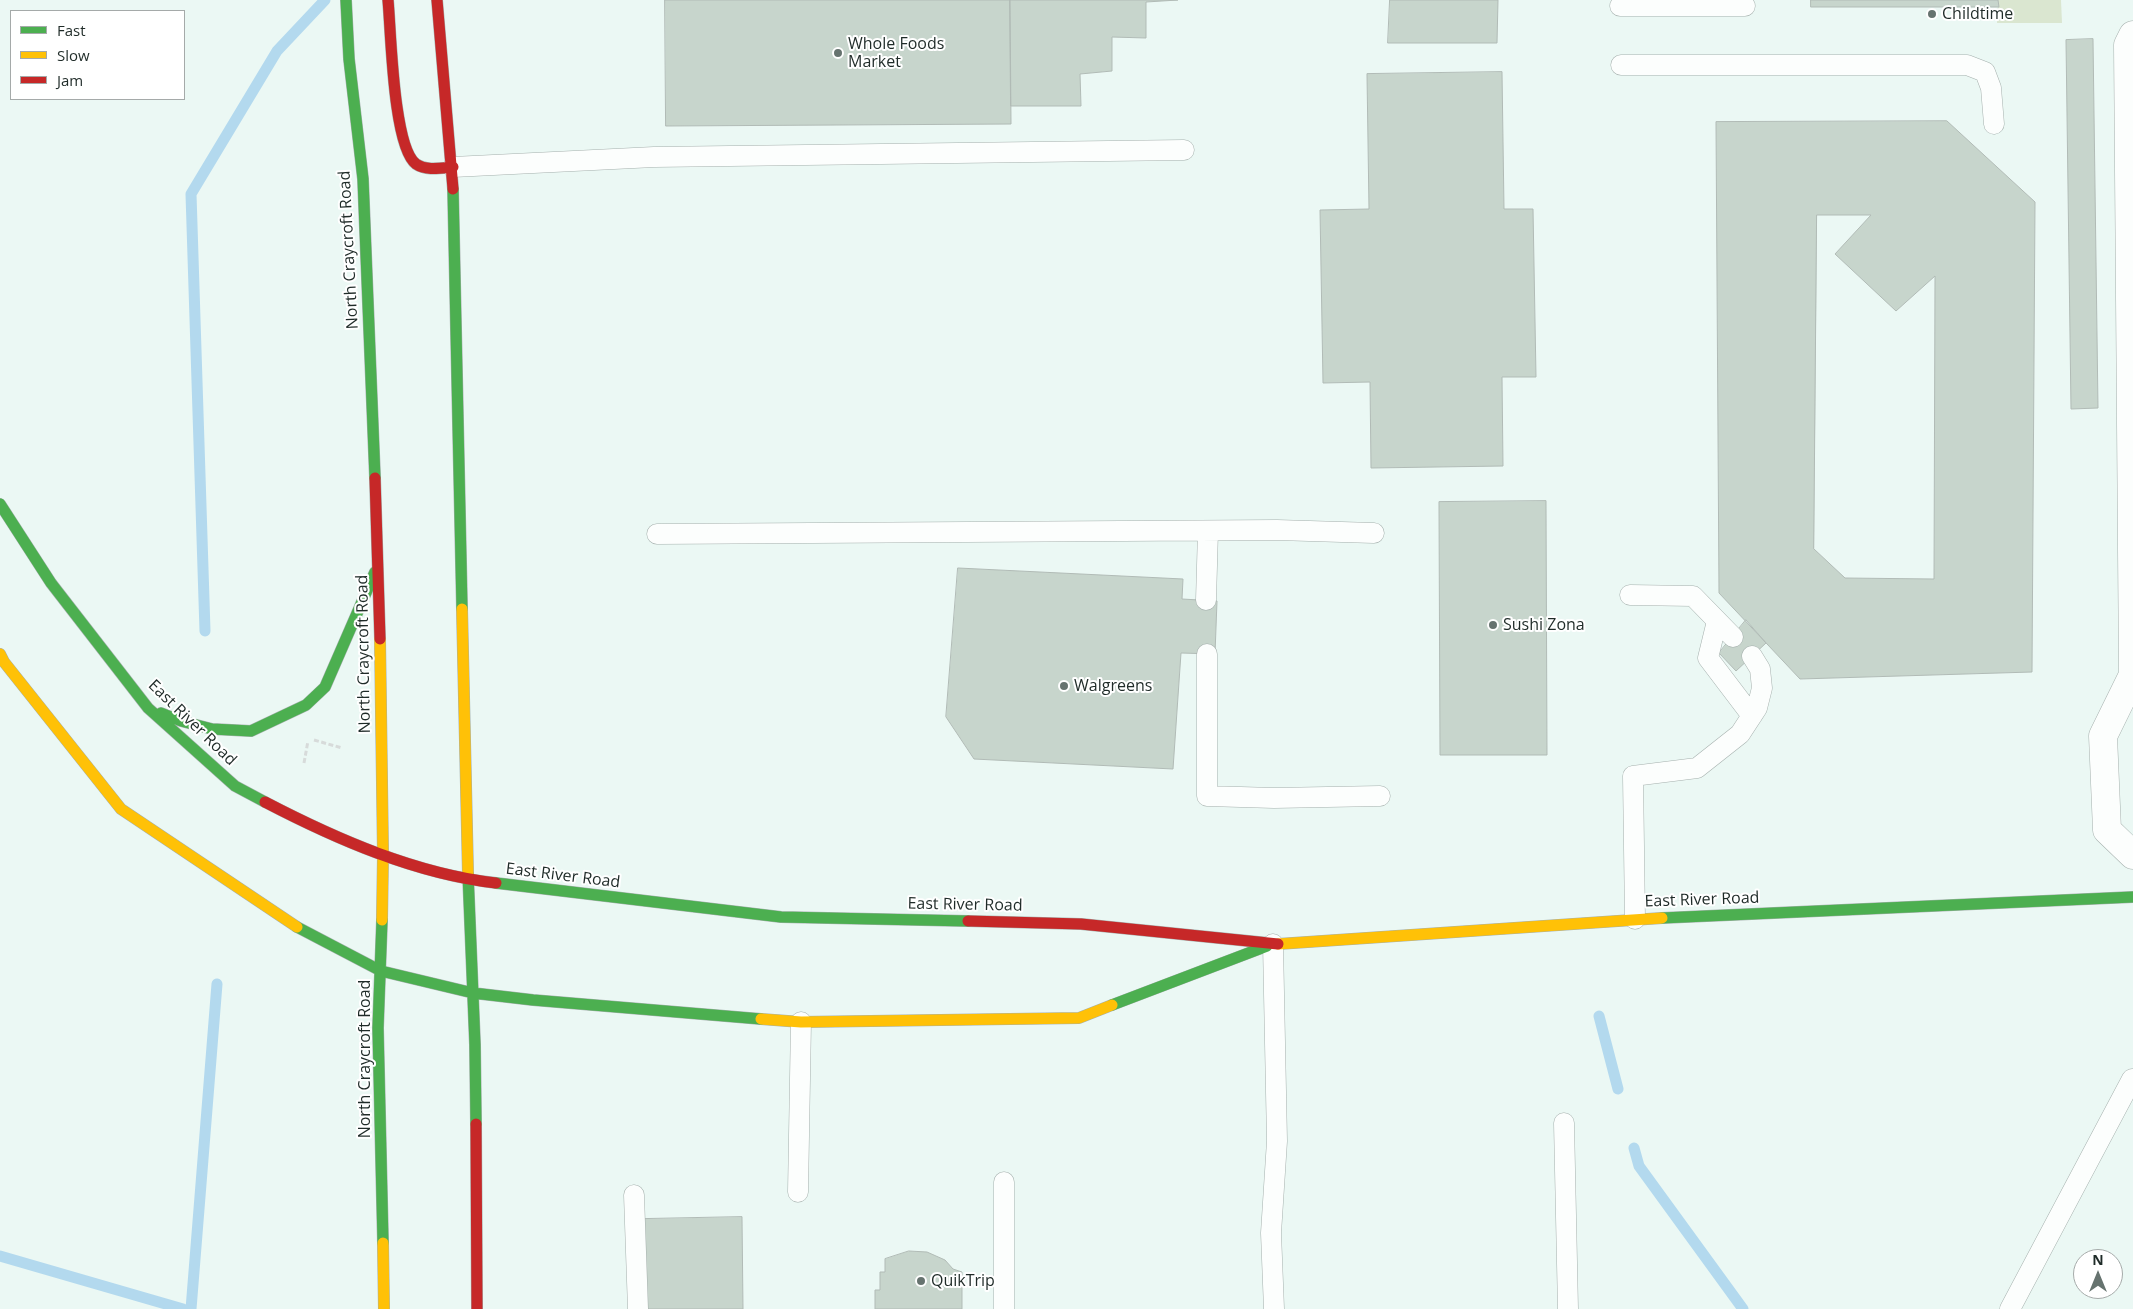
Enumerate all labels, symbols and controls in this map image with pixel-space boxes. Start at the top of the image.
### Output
place label: Childtime [1942,4,2013,24]
marker: Childtime [1926,8,1938,20]
legend [10,10,185,100]
text: Fast [57,20,86,40]
place label: Whole Foods Market [848,34,944,72]
text: Slow [57,45,90,65]
marker: Whole Foods Market [832,47,844,59]
text: Jam [57,70,83,90]
street label: North Craycroft Road [335,170,363,330]
street label: North Craycroft Road [353,575,375,733]
place label: Sushi Zona [1503,615,1585,635]
marker: Sushi Zona [1487,619,1499,631]
street label: East River Road [144,676,240,770]
place label: Walgreens [1074,676,1152,696]
marker: Walgreens [1058,680,1070,692]
street label: East River Road [505,859,621,893]
street label: East River Road [1644,888,1760,912]
street label: East River Road [907,894,1023,916]
street label: North Craycroft Road [355,980,375,1138]
north arrow [2073,1249,2123,1299]
text: N [2092,1250,2104,1269]
place label: QuikTrip [931,1271,995,1291]
marker: QuikTrip [915,1275,927,1287]

